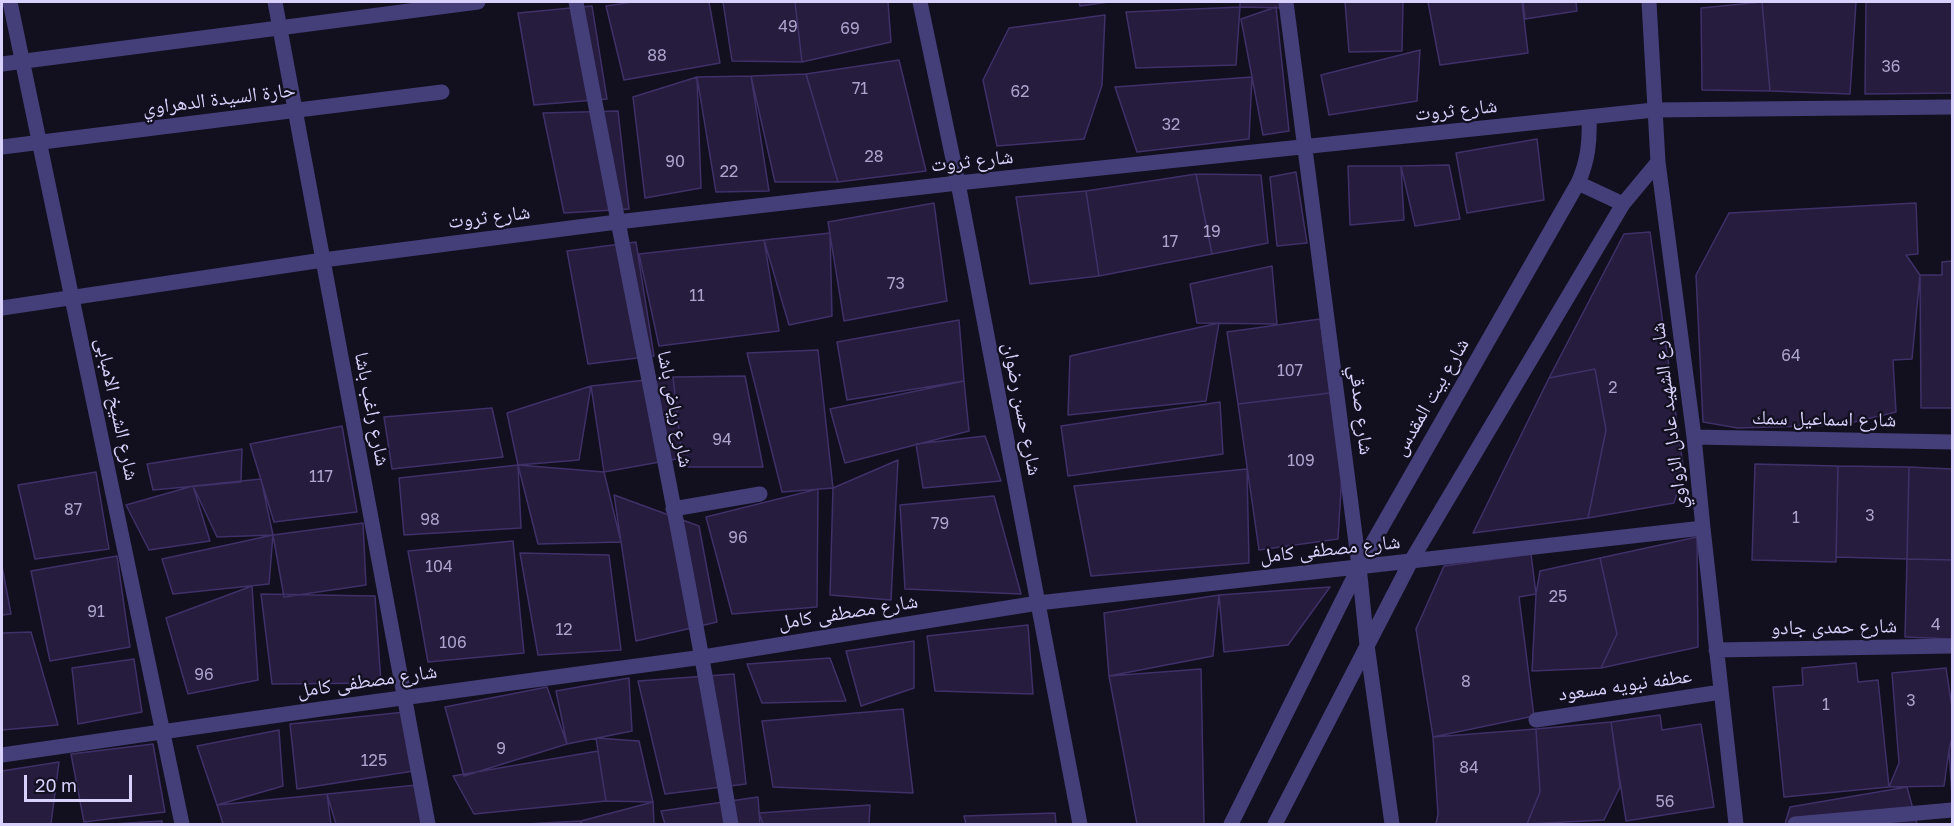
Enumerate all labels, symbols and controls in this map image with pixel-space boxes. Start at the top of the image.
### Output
house number: 49 [778,17,798,37]
house number: 69 [840,19,860,39]
house number: 88 [647,46,667,66]
house number: 36 [1881,57,1901,77]
street label: حارة السيدة الدهراوي [141,78,297,120]
house number: 71 [852,79,868,99]
house number: 62 [1011,82,1029,102]
street label: شارع ثروت [1414,94,1498,126]
house number: 32 [1162,115,1180,135]
street label: شارع ثروت [930,145,1014,177]
house number: 28 [864,147,884,167]
house number: 90 [665,152,685,172]
house number: 22 [720,162,738,182]
street label: شارع ثروت [446,200,532,234]
house number: 19 [1203,222,1221,242]
house number: 17 [1162,232,1178,252]
house number: 73 [887,274,905,294]
house number: 11 [689,286,705,306]
street label: شارع الشهيد عادل الزواوي [1646,321,1692,511]
street label: شارع بيت المقدس [1388,334,1474,460]
street label: شارع الشيخ الامبابى [90,336,144,482]
street label: شارع حسن رضوان [997,340,1047,478]
house number: 64 [1781,346,1801,366]
street label: شارع رياض باشا [652,349,698,469]
street label: شارع راغب باشا [349,350,395,468]
house number: 107 [1277,361,1303,381]
street label: شارع صدقي [1344,364,1378,456]
house number: 2 [1608,378,1618,398]
street label: شارع اسماعيل سمك [1752,406,1896,432]
house number: 94 [712,430,732,450]
house number: 109 [1287,451,1315,471]
house number: 117 [309,467,333,487]
house number: 87 [64,500,82,520]
house number: 3 [1865,506,1875,526]
house number: 1 [1792,508,1800,528]
house number: 98 [420,510,440,530]
house number: 79 [931,514,949,534]
house number: 96 [728,528,748,548]
street label: شارع مصطفى كامل [1259,530,1401,568]
house number: 104 [425,557,453,577]
house number: 25 [1549,587,1567,607]
street label: شارع مصطفى كامل [776,589,920,635]
house number: 91 [87,602,105,622]
street label: شارع حمدى جادو [1771,614,1897,640]
house number: 4 [1931,615,1941,635]
house number: 12 [555,620,573,640]
house number: 106 [439,633,467,653]
street label: شارع مصطفى كامل [295,659,439,703]
street label: عطفه نبويه مسعود [1557,664,1693,706]
house number: 96 [194,665,214,685]
house number: 8 [1461,672,1471,692]
house number: 3 [1906,691,1916,711]
house number: 1 [1822,695,1830,715]
house number: 9 [496,739,506,759]
house number: 125 [361,751,387,771]
house number: 84 [1459,758,1479,778]
scale bar [27,763,135,801]
text: 20 m [35,774,77,796]
house number: 56 [1656,792,1674,812]

